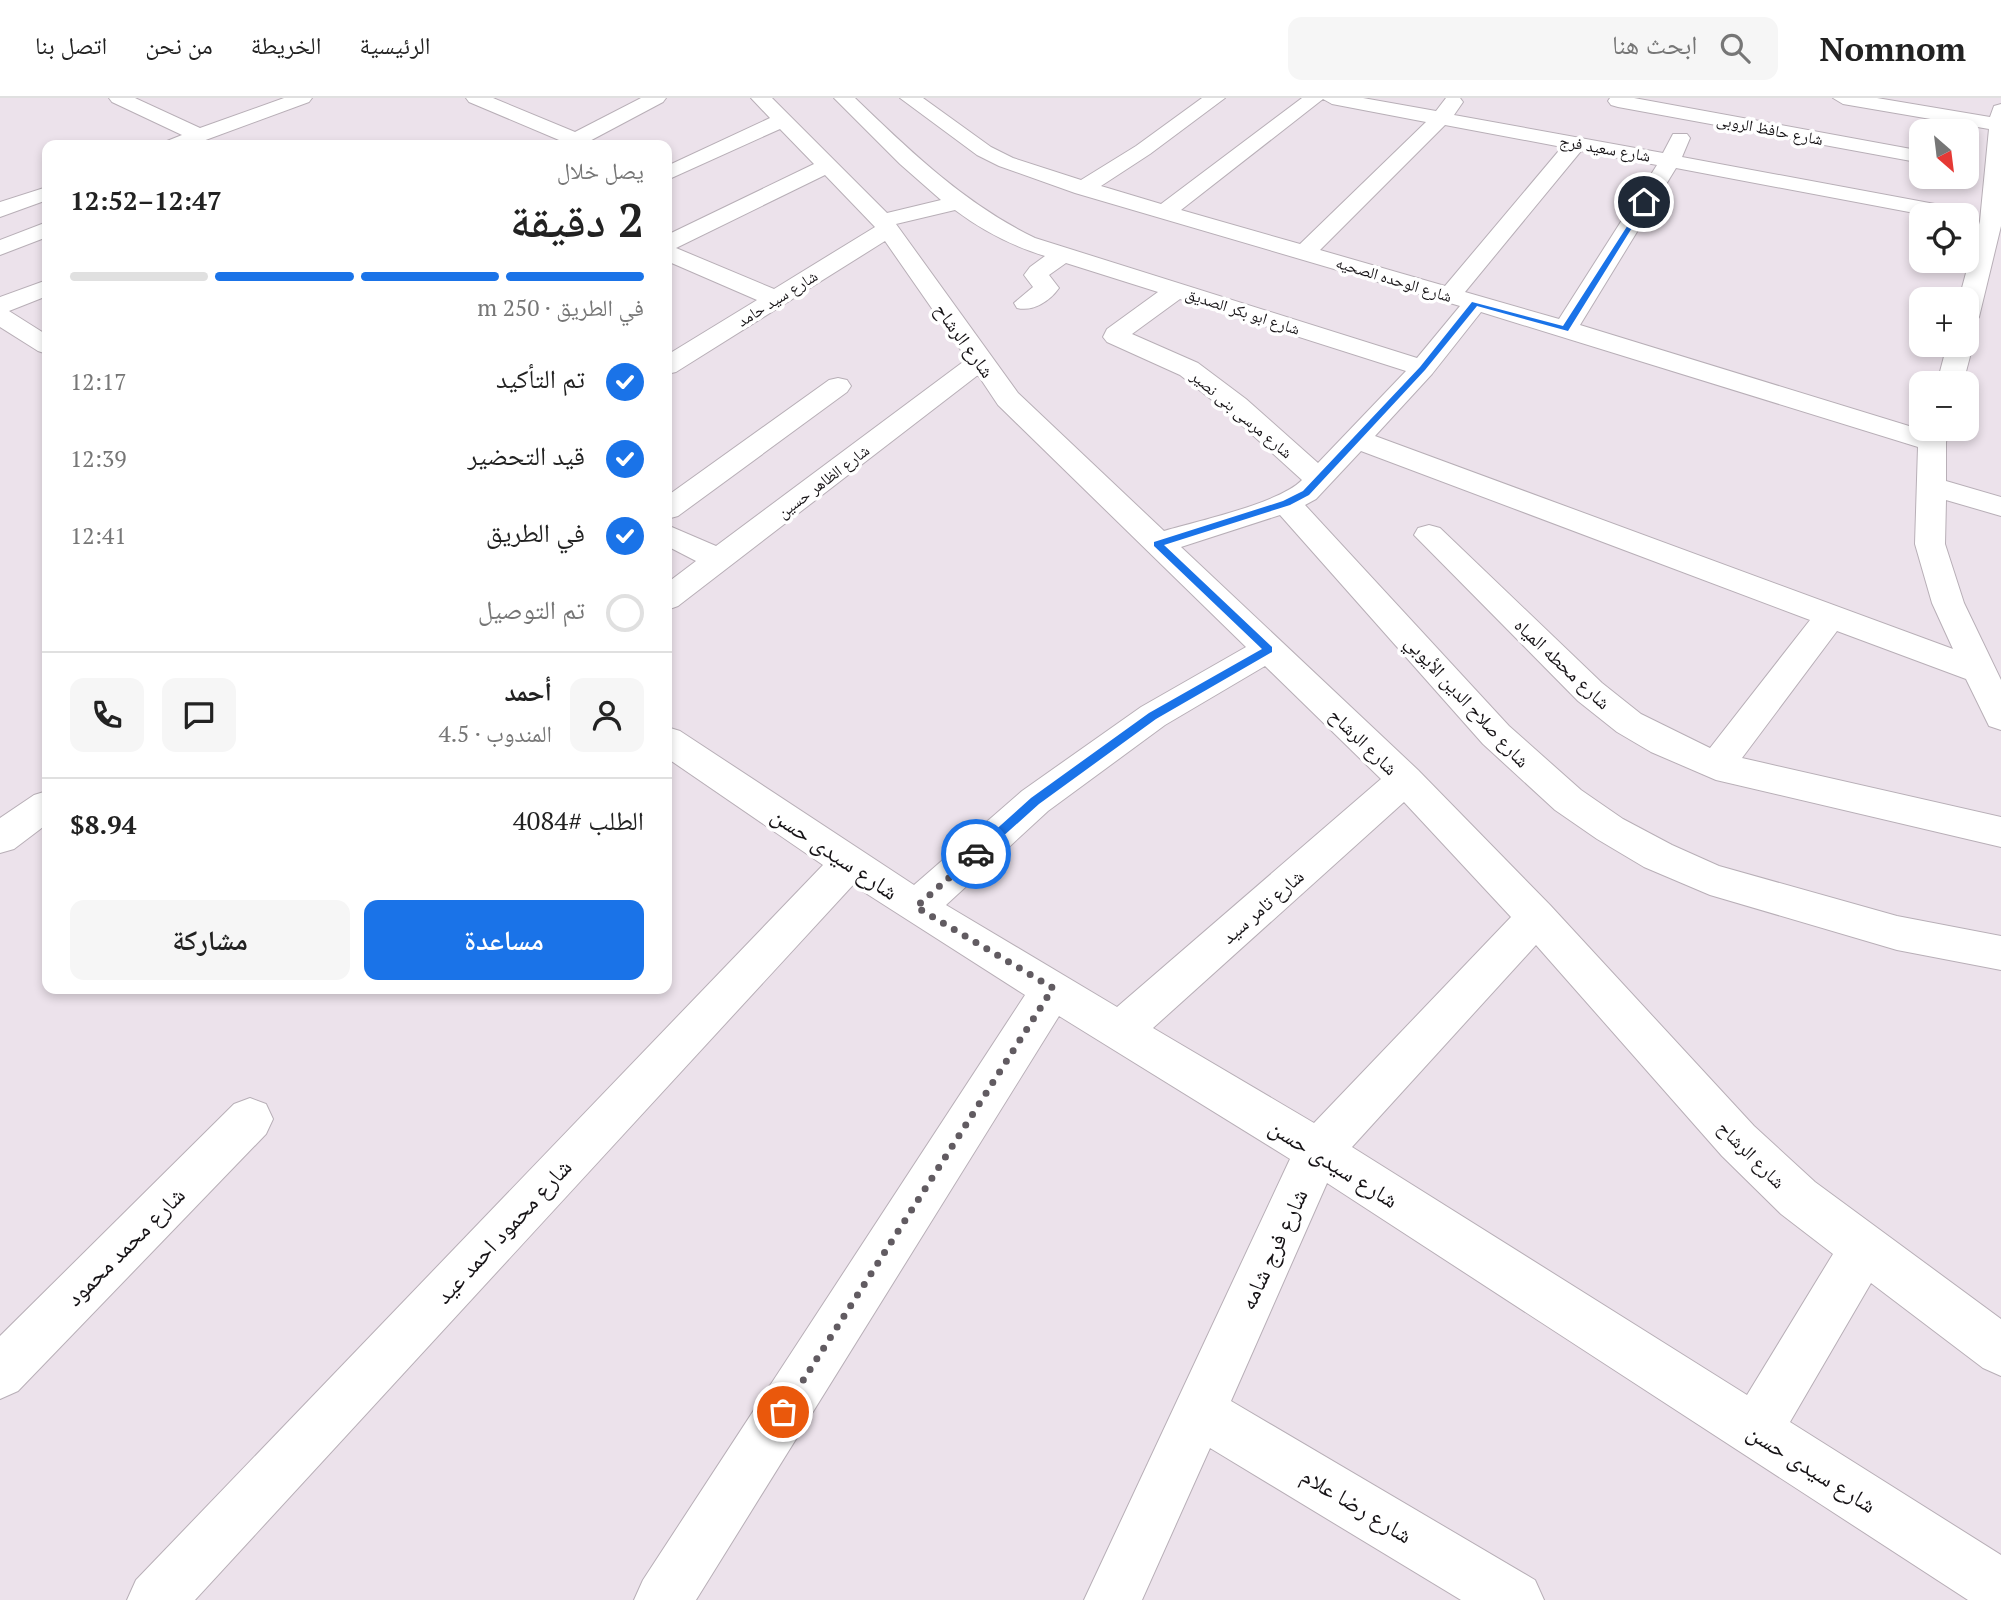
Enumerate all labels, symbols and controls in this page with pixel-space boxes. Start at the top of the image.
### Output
search box [1288,17,1778,80]
text: ابحث هنا [1612,27,1698,61]
text: Nomnom [1820,27,1966,70]
text: اتصل بنا [35,29,107,61]
text: من نحن [145,29,213,61]
text: الخريطة [251,29,321,61]
text: الرئيسية [359,29,431,61]
icon: search [1716,29,1754,67]
street label: شارع حافظ الروبى [1715,108,1825,150]
north arrow [1909,119,1979,189]
map controls [1909,119,1979,441]
street label: شارع سعيد فرج [1558,129,1652,167]
text: يصل خلال [557,155,644,186]
pin [1614,172,1674,232]
text: 12:47–12:52 [70,183,222,217]
icon: home [1625,183,1663,221]
text: 2 دقيقة [510,189,644,250]
button: locate [1909,203,1979,273]
street label: شارع الوحده الصحيه [1333,251,1455,307]
street label: شارع سيد حامد [733,265,821,331]
street label: شارع ابو بكر الصديق [1183,282,1303,340]
button: + [1909,287,1979,357]
text: في الطريق · 250 m [477,292,644,323]
street label: شارع الرشاح [930,298,1000,382]
text: تم التأكيد [496,361,585,395]
icon: check [606,363,644,401]
street label: شارع مرسى بنى نصير [1186,364,1298,463]
text: 12:17 [70,366,127,397]
button: − [1909,371,1979,441]
text: قيد التحضير [468,438,585,472]
street label: شارع الظاهر حسين [772,439,874,523]
icon: check [606,440,644,478]
text: 12:39 [70,443,127,474]
text: في الطريق [486,515,585,549]
icon: check [606,517,644,555]
text: 12:41 [70,520,127,551]
text: تم التوصيل [478,592,585,626]
street label: شارع محطه المياه [1509,612,1617,714]
street label: شارع صلاح الدين الأيوبي [1397,630,1536,775]
text: أحمد [504,674,552,708]
button: phone [70,678,144,752]
button: chat [162,678,236,752]
button: person [570,678,644,752]
street label: شارع الرشاح [1324,702,1404,780]
text: المندوب · 4.5 [438,718,552,749]
street label: شارع سيدى حسن [765,799,905,907]
text: الطلب #4084 [513,803,644,837]
text: $8.94 [70,807,136,841]
courier [941,819,1011,889]
icon: car [957,835,995,873]
street label: شارع تامر سيد [1216,863,1308,949]
button: مشاركة [70,900,350,980]
button: مساعدة [364,900,644,980]
street label: شارع سيدى حسن [1264,1111,1404,1215]
street label: شارع الرشاح [1713,1115,1791,1193]
street label: شارع محمود احمد عيد [428,1152,578,1310]
street label: شارع محمد محمود [59,1180,191,1312]
street label: شارع فرج شامه [1231,1183,1315,1315]
pin [753,1382,813,1442]
icon: bag [764,1393,802,1431]
street label: شارع سيدى حسن [1742,1416,1882,1520]
street label: شارع رضا علام [1295,1460,1418,1551]

